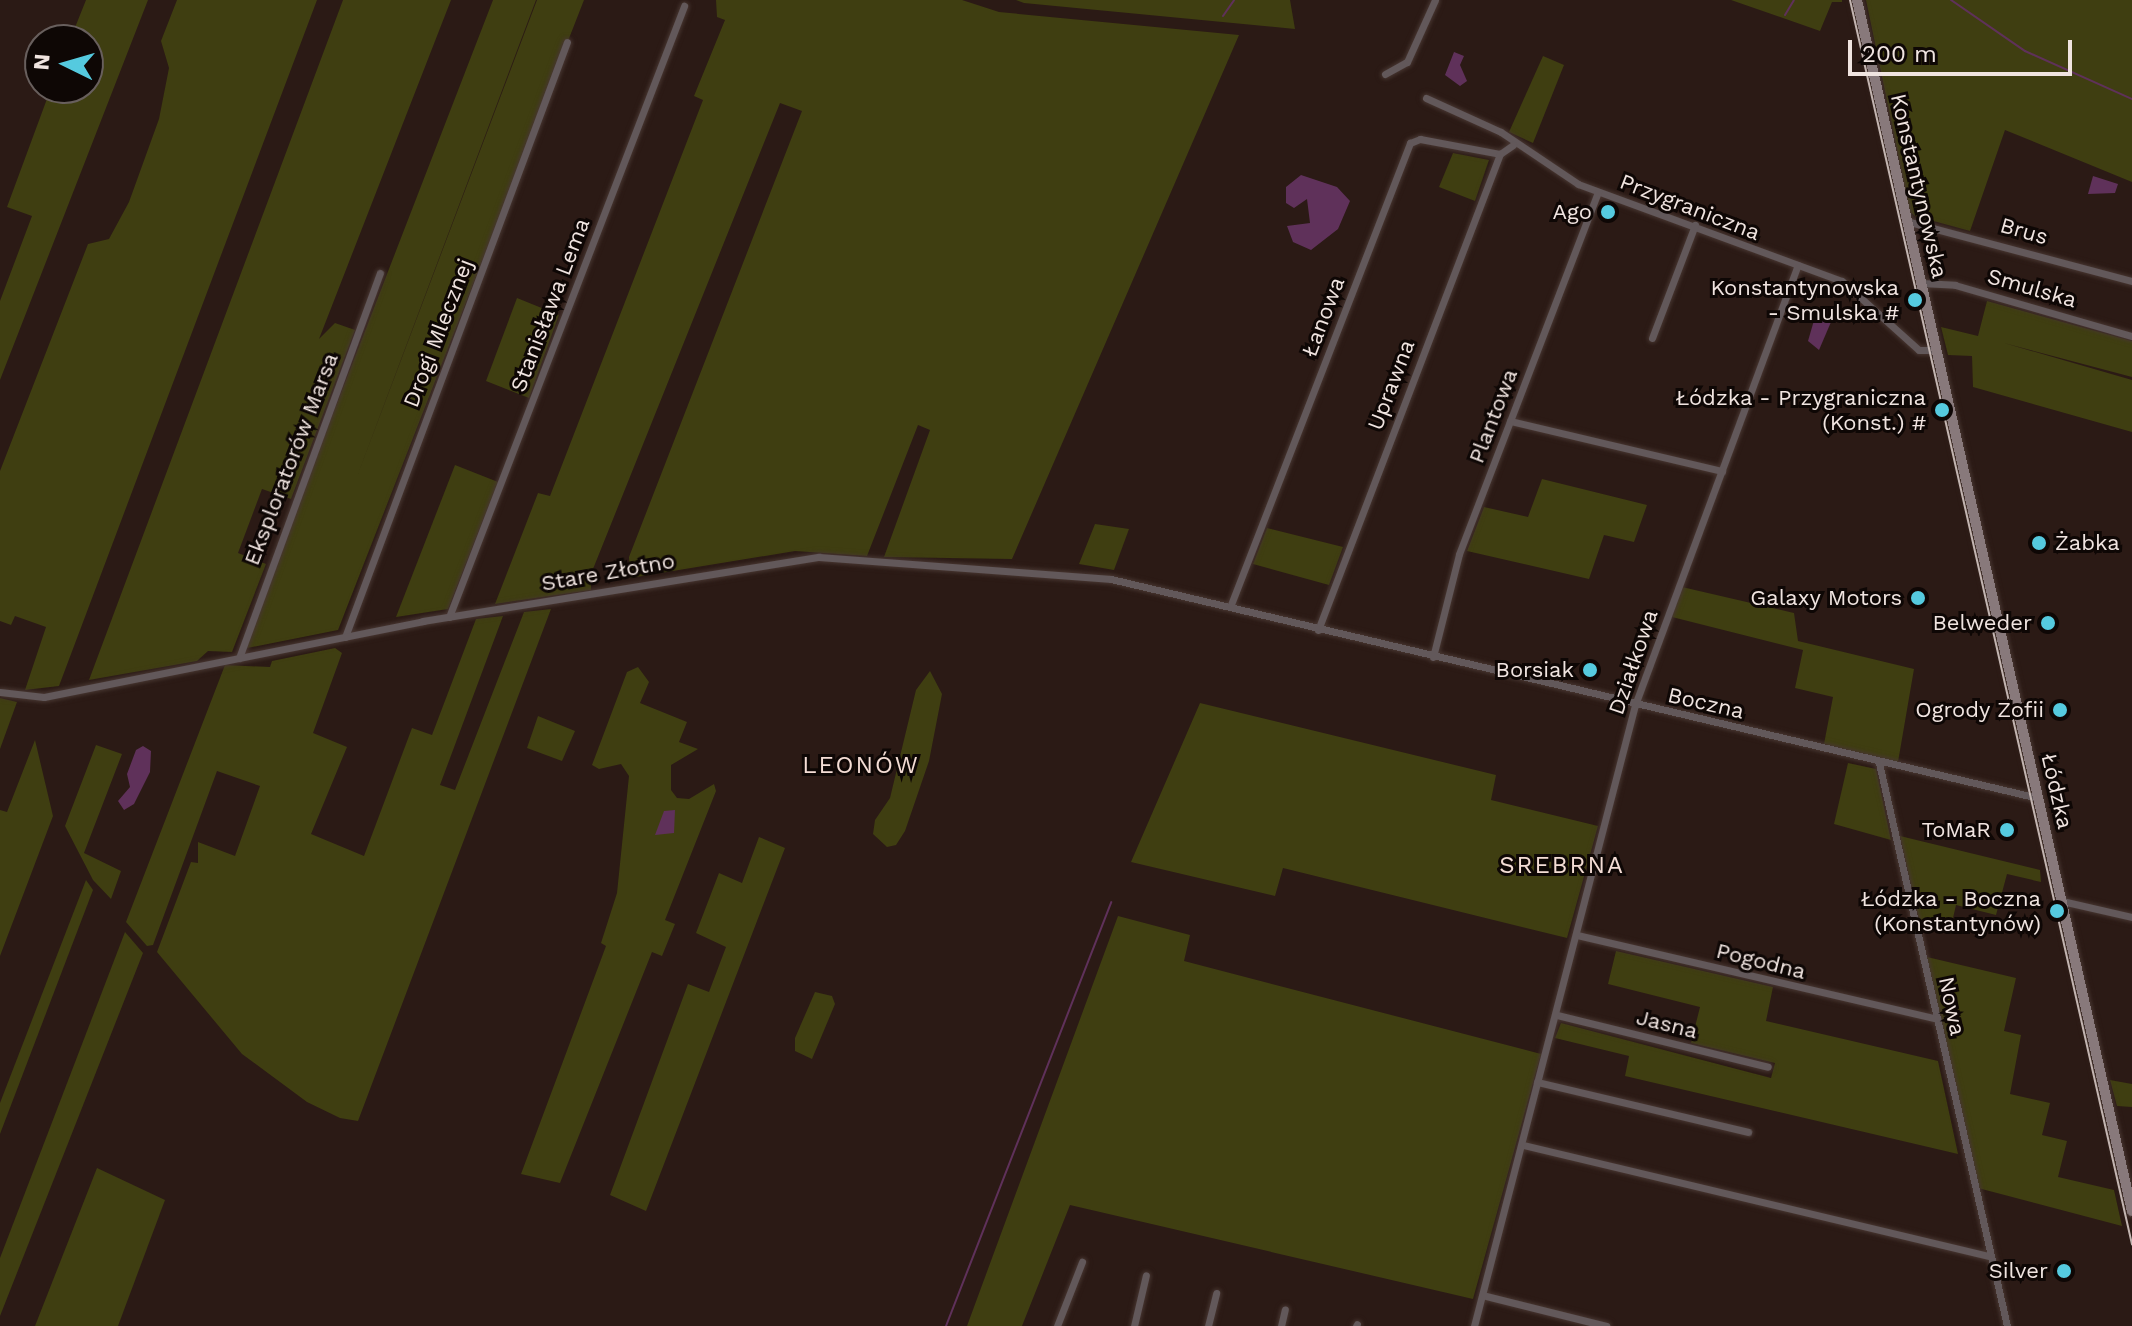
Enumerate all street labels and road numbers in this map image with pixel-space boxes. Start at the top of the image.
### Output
street label: Konstantynowska [1885,91,1953,281]
street label: Przygraniczna [1616,168,1764,246]
street label: Brus [1997,212,2051,250]
street label: Stanisława Lema [505,214,595,396]
street label: Drogi Mlecznej [398,255,478,411]
street label: Smulska [1984,263,2080,313]
street label: Łanowa [1296,273,1350,361]
street label: Uprawna [1362,336,1420,434]
street label: Eksploratorów Marsa [238,349,344,569]
street label: Plantowa [1463,365,1523,467]
street label: Stare Złotno [539,547,677,597]
street label: Działkowa [1603,606,1663,718]
street label: Boczna [1665,681,1747,725]
street label: Łódzka [2035,751,2079,831]
street label: Pogodna [1714,937,1808,985]
street label: Nowa [1933,974,1971,1038]
street label: Jasna [1634,1004,1700,1044]

